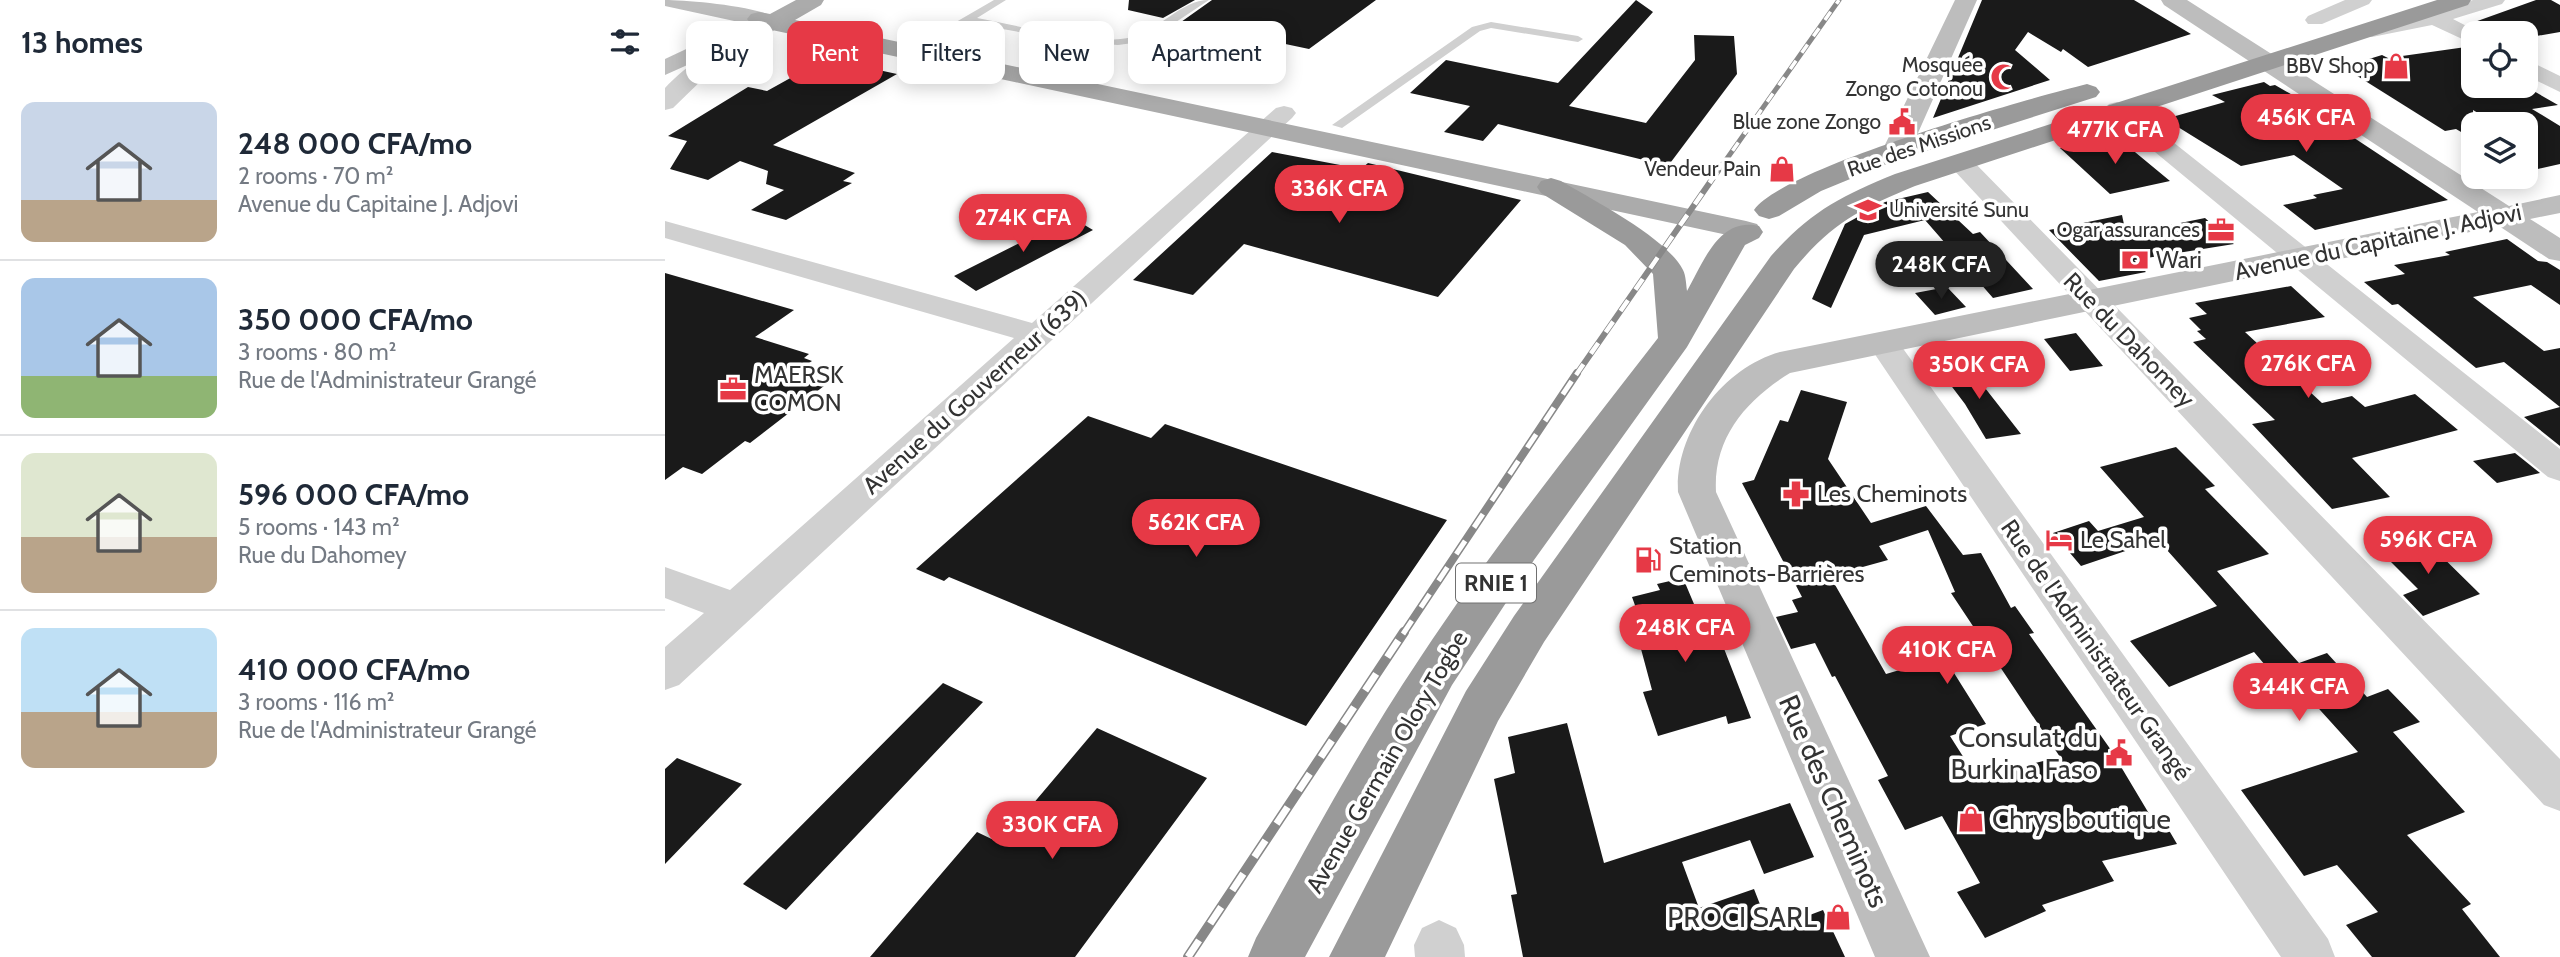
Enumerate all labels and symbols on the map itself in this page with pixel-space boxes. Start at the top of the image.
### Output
shop icon: BBV Shop [2381,51,2411,81]
place label: Mosquée Zongo Cotonou [1845,52,1983,101]
place label: BBV Shop [2286,53,2375,78]
mosque icon: Mosquée Zongo Cotonou [1989,62,2019,92]
pin: 456K CFA [2234,94,2378,154]
pin: 477K CFA [2043,106,2187,166]
public building icon: Blue zone Zongo [1887,107,1917,137]
place label: Blue zone Zongo [1733,109,1881,134]
street label: Rue des Missions [1844,109,1994,182]
shop icon: Vendeur Pain [1767,154,1797,184]
place label: Vendeur Pain [1644,156,1761,181]
pin: 336K CFA [1267,166,1411,225]
pin: 274K CFA [951,194,1095,254]
school or university icon: Université Sunu [1853,195,1883,225]
place label: Université Sunu [1889,197,2029,222]
street label: Avenue du Capitaine J. Adjovi [2232,197,2524,286]
office icon: Ogar assurances [2206,215,2236,245]
place label: Ogar assurances [2056,217,2200,242]
pin: 248K CFA [1869,242,2013,301]
bank icon: Wari [2120,245,2150,275]
place label: Wari [2156,245,2202,274]
street label: Rue du Dahomey [2058,266,2201,413]
street label: Avenue du Gouverneur (639) [857,283,1093,500]
pin: 276K CFA [2236,340,2380,400]
pin: 350K CFA [1907,342,2051,401]
place label: MAERSK COMON [754,360,844,417]
office icon: MAERSK COMON [718,374,748,404]
pharmacy icon: Les Cheminots [1781,479,1811,509]
place label: Les Cheminots [1817,479,1967,508]
pin: 562K CFA [1124,500,1268,559]
street label: Rue de l'Administrateur Grangé [1995,514,2198,786]
pin: 596K CFA [2356,516,2500,576]
hotel icon: Le Sahel [2044,525,2074,555]
place label: Le Sahel [2080,525,2166,554]
place label: Station Ceminots-Barrières [1669,531,1864,588]
fuel station icon: Station Ceminots-Barrières [1633,545,1663,575]
road number: RNIE 1 [1456,564,1536,603]
pin: 248K CFA [1613,604,1757,664]
street label: Avenue Germain Olory Togbe [1300,626,1474,898]
pin: 410K CFA [1875,626,2019,686]
pin: 344K CFA [2227,664,2371,723]
street label: Rue des Cheminots [1772,690,1896,912]
place label: Consulat du Burkina Faso [1951,720,2098,786]
public building icon: Consulat du Burkina Faso [2104,738,2134,768]
pin: 330K CFA [980,802,1124,861]
place label: Chrys boutique [1992,802,2171,836]
shop icon: Chrys boutique [1956,804,1986,834]
place label: PROCI SARL [1667,900,1817,934]
shop icon: PROCI SARL [1823,902,1853,932]

